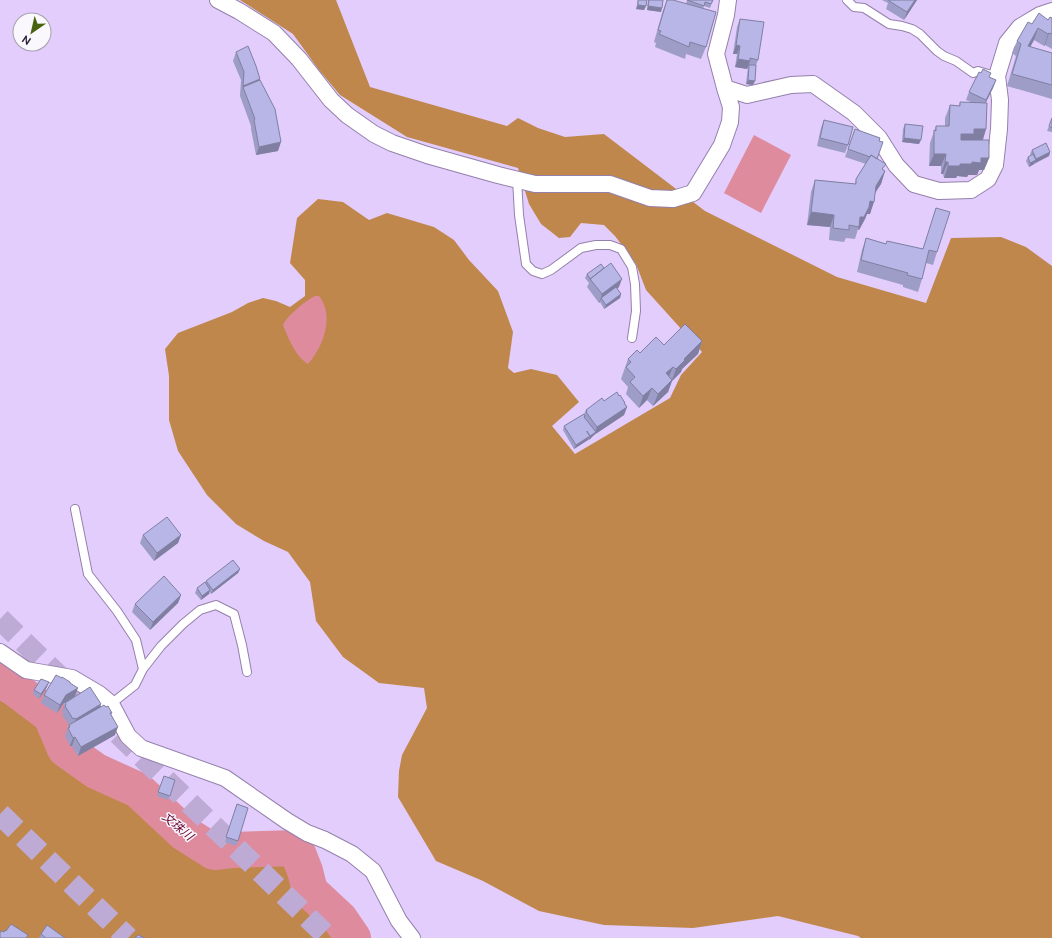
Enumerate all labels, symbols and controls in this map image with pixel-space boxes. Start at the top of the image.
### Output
north arrow [12,12,52,52]
text: N [20,33,33,48]
water label: 文珠川 [160,809,197,844]

